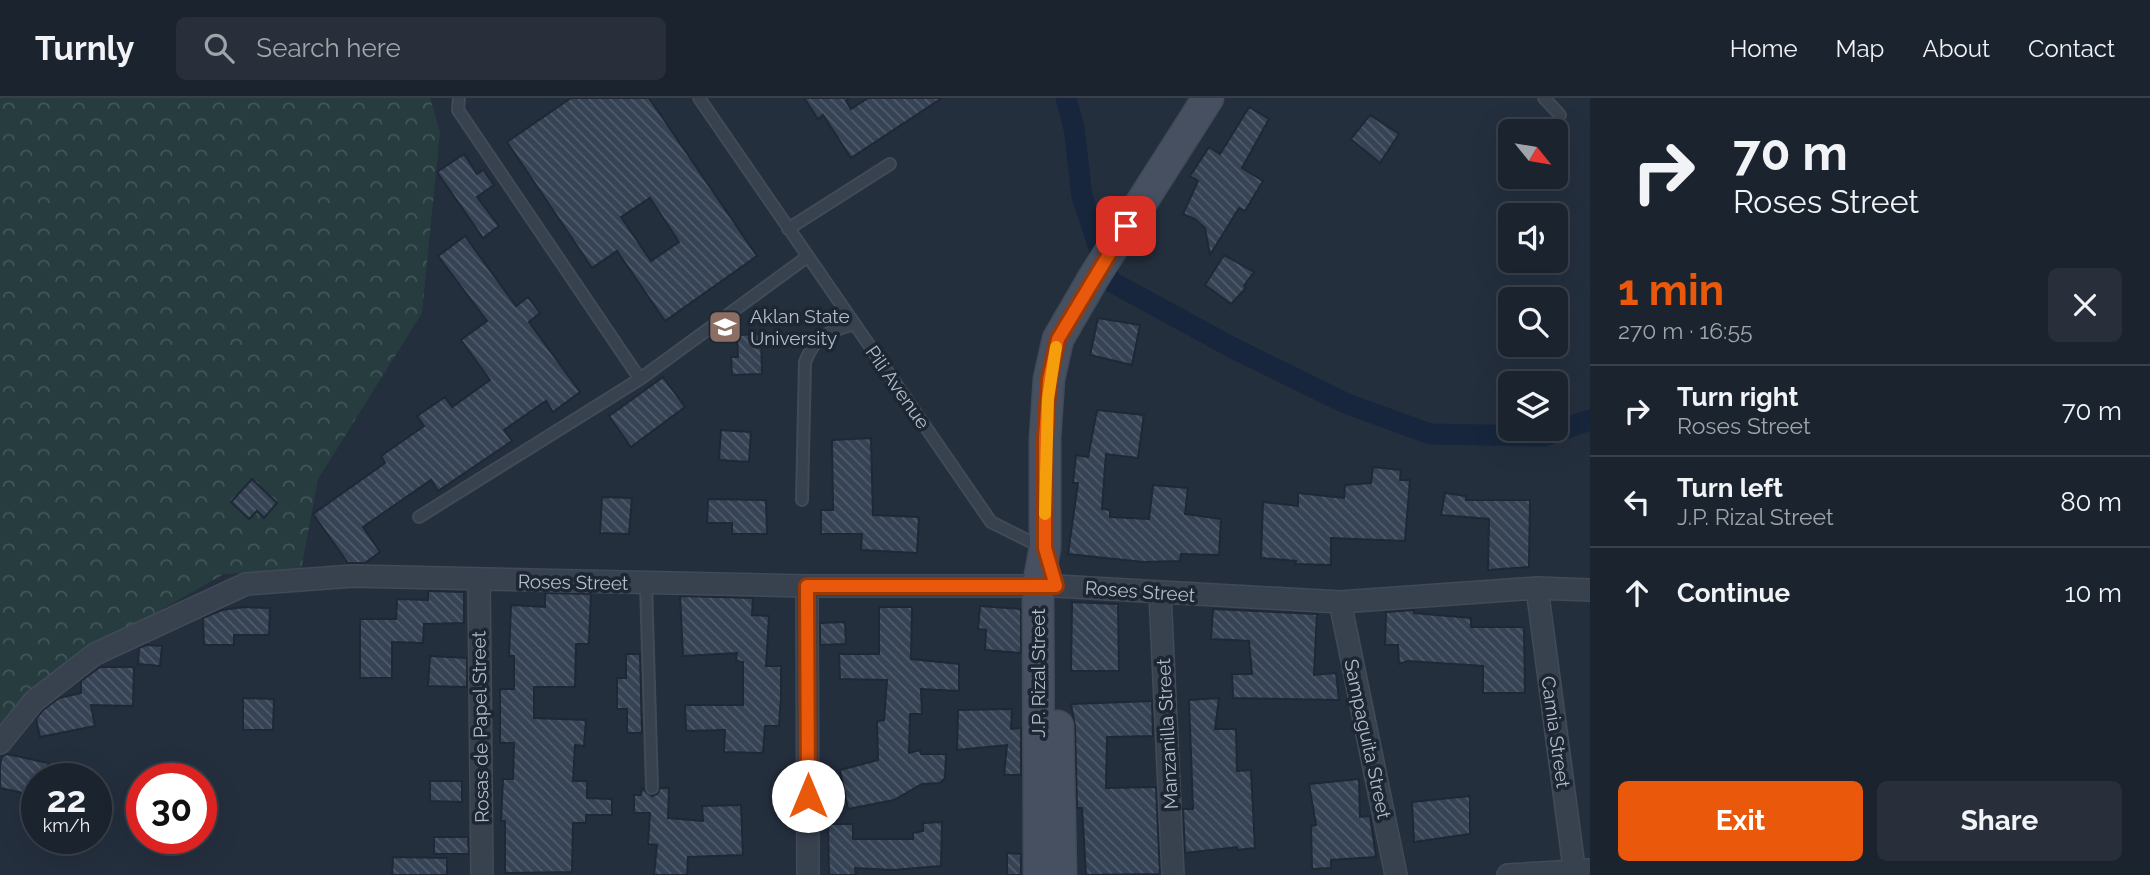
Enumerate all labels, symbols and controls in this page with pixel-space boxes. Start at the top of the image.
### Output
search box [176,17,666,80]
text: Turnly [35,29,134,68]
icon: search [200,29,238,67]
text: Search here [256,33,401,63]
text: Home [1730,34,1798,63]
text: Map [1836,34,1884,63]
text: About [1922,34,1990,63]
text: Contact [2028,34,2115,63]
north arrow [1498,119,1568,189]
map controls [1498,119,1568,441]
text: 70 m [1733,124,1848,181]
icon: right [1618,126,1709,217]
text: Roses Street [1733,183,1919,220]
pin [1096,196,1156,256]
button: sound [1498,203,1568,273]
icon: arrive [1107,207,1145,245]
text: 1 min [1618,266,1724,315]
button: close [2048,268,2122,342]
button: search [1498,287,1568,357]
place label: Aklan State University [750,305,850,349]
school or university icon: Aklan State University [706,308,744,346]
text: 270 m · 16:55 [1618,317,1752,344]
street label: Pili Avenue [861,341,935,433]
button: layers [1498,371,1568,441]
text: Turn right [1677,382,1798,412]
icon: right [1618,392,1656,430]
text: 70 m [2062,396,2122,426]
text: Roses Street [1677,412,1811,439]
text: Turn left [1677,473,1783,503]
icon: left [1618,483,1656,521]
text: 80 m [2060,487,2122,517]
text: J.P. Rizal Street [1677,503,1834,530]
street label: Roses Street [518,570,629,594]
icon: ahead [1618,574,1656,612]
street label: Roses Street [1084,576,1196,606]
text: Continue [1677,578,1790,608]
text: 10 m [2064,578,2122,608]
street label: J.P. Rizal Street [1027,608,1049,738]
street label: Rosas de Papel Street [467,630,493,823]
street label: Manzanilla Street [1152,657,1182,810]
street label: Sampaguita Street [1340,657,1396,822]
street label: Camia Street [1537,675,1575,790]
position arrow [771,759,845,833]
speed limit sign: 30 [126,763,217,854]
text: 22 [47,779,86,820]
button: Exit [1618,781,1863,861]
button: Share [1877,781,2122,861]
text: km/h [43,815,90,836]

